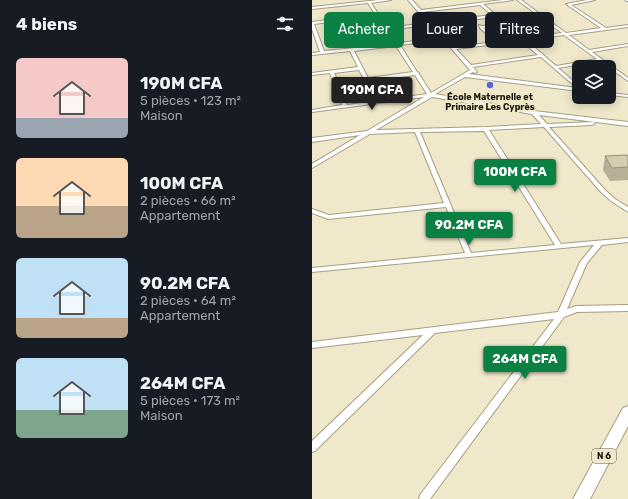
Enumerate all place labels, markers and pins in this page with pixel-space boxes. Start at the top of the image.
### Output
pin: 190M CFA [331,77,413,111]
marker: École Maternelle et Primaire Les Cyprès [485,80,495,90]
place label: École Maternelle et Primaire Les Cyprès [445,91,535,112]
pin: 100M CFA [474,159,556,193]
pin: 90.2M CFA [423,212,515,246]
pin: 264M CFA [484,346,566,380]

